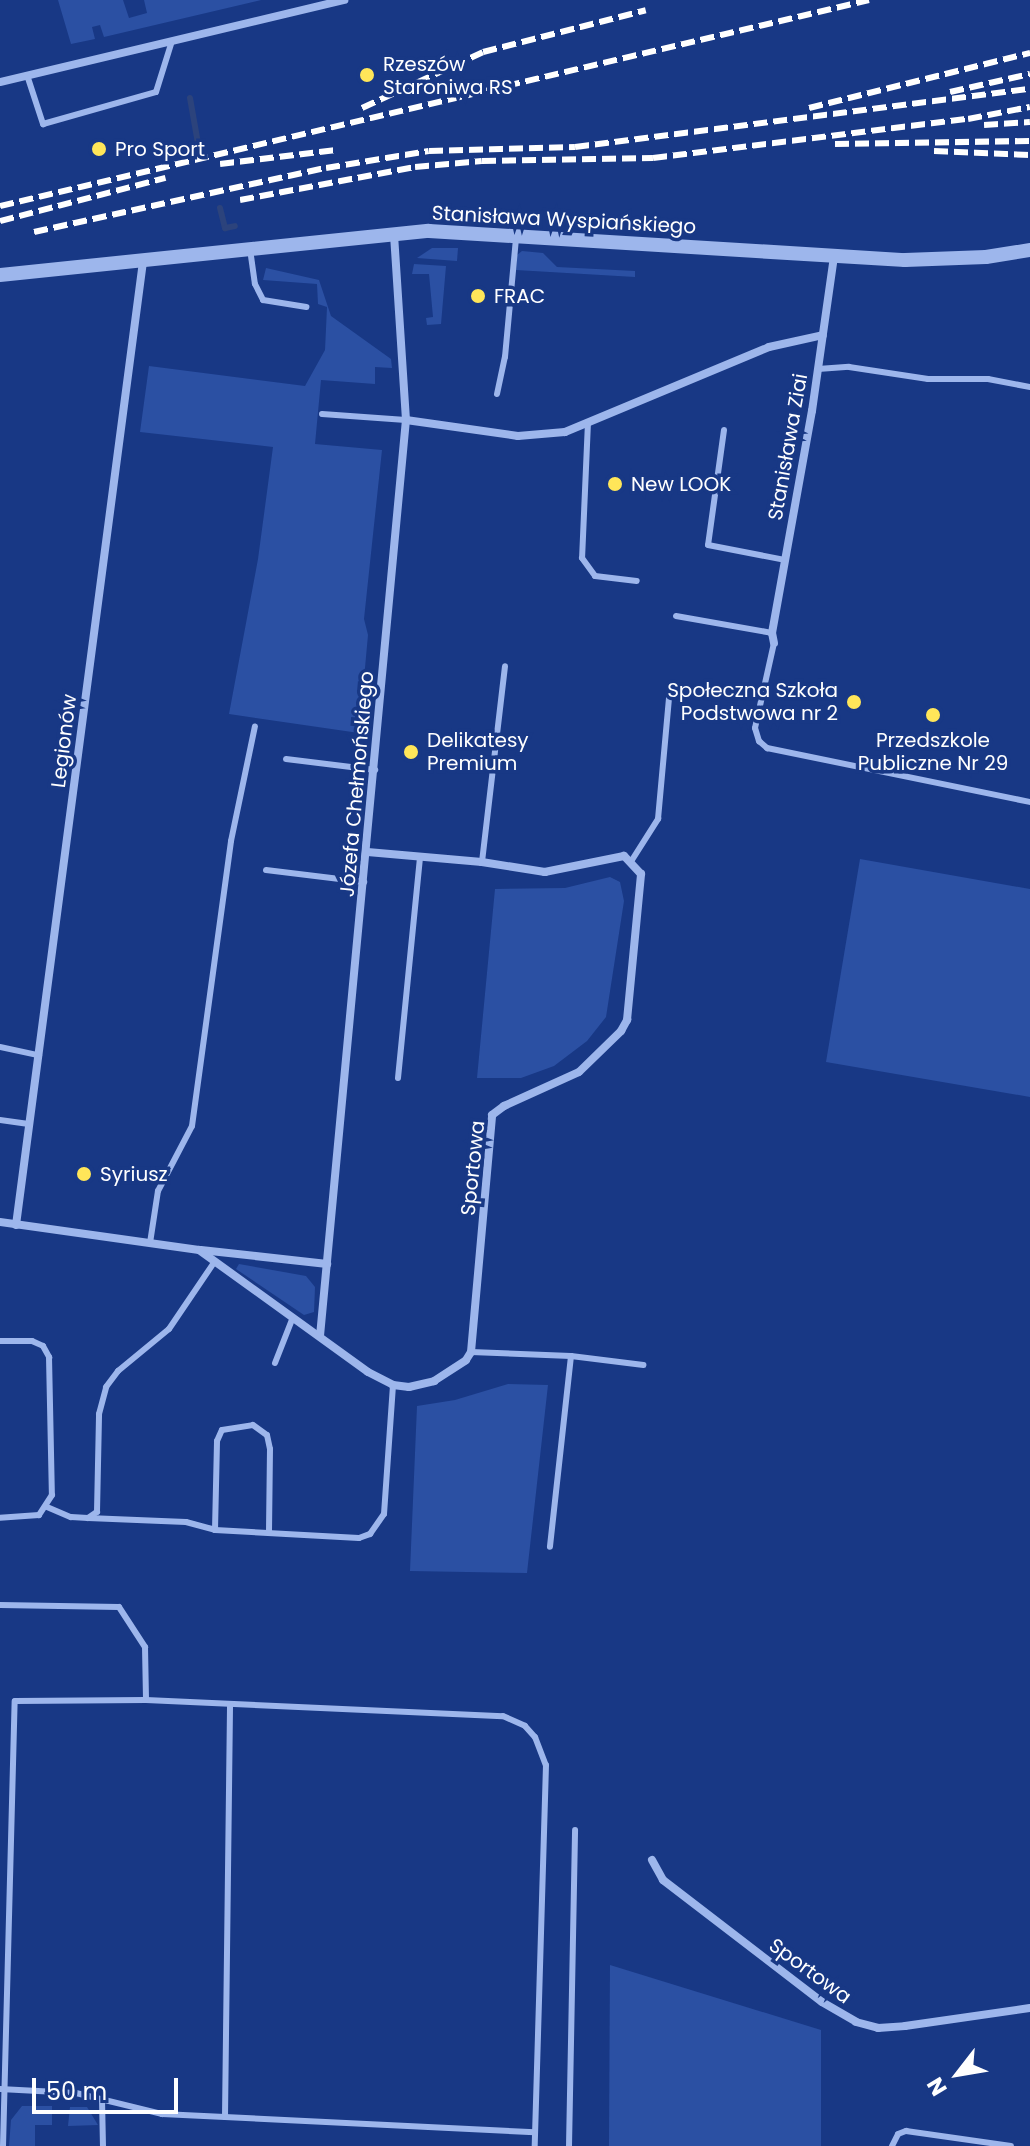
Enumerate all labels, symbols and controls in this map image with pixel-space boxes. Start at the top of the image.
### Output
place label: Rzeszów Staroniwa RS [383,52,513,99]
marker: Rzeszów Staroniwa RS [358,66,376,84]
place label: Pro Sport [115,137,205,161]
marker: Pro Sport [90,140,108,158]
street label: Stanisława Wyspiańskiego [431,201,697,239]
place label: FRAC [494,284,545,308]
marker: FRAC [469,287,487,305]
street label: Stanisława Ziai [763,372,813,522]
place label: New LOOK [631,472,731,496]
marker: New LOOK [606,475,624,493]
street label: Józefa Chełmońskiego [335,670,379,898]
place label: Społeczna Szkoła Podstwowa nr 2 [667,678,838,725]
street label: Legionów [46,693,82,789]
marker: Społeczna Szkoła Podstwowa nr 2 [845,693,863,711]
marker: Przedszkole Publiczne Nr 29 [924,706,942,724]
place label: Delikatesy Premium [427,728,529,775]
place label: Przedszkole Publiczne Nr 29 [858,728,1008,775]
marker: Delikatesy Premium [402,743,420,761]
street label: Sportowa [456,1119,490,1217]
place label: Syriusz [100,1162,168,1186]
marker: Syriusz [75,1165,93,1183]
street label: Sportowa [764,1933,856,2009]
north arrow [918,2034,998,2114]
scale bar [36,2062,182,2112]
text: N [919,2072,955,2102]
text: 50 m [46,2075,107,2108]

